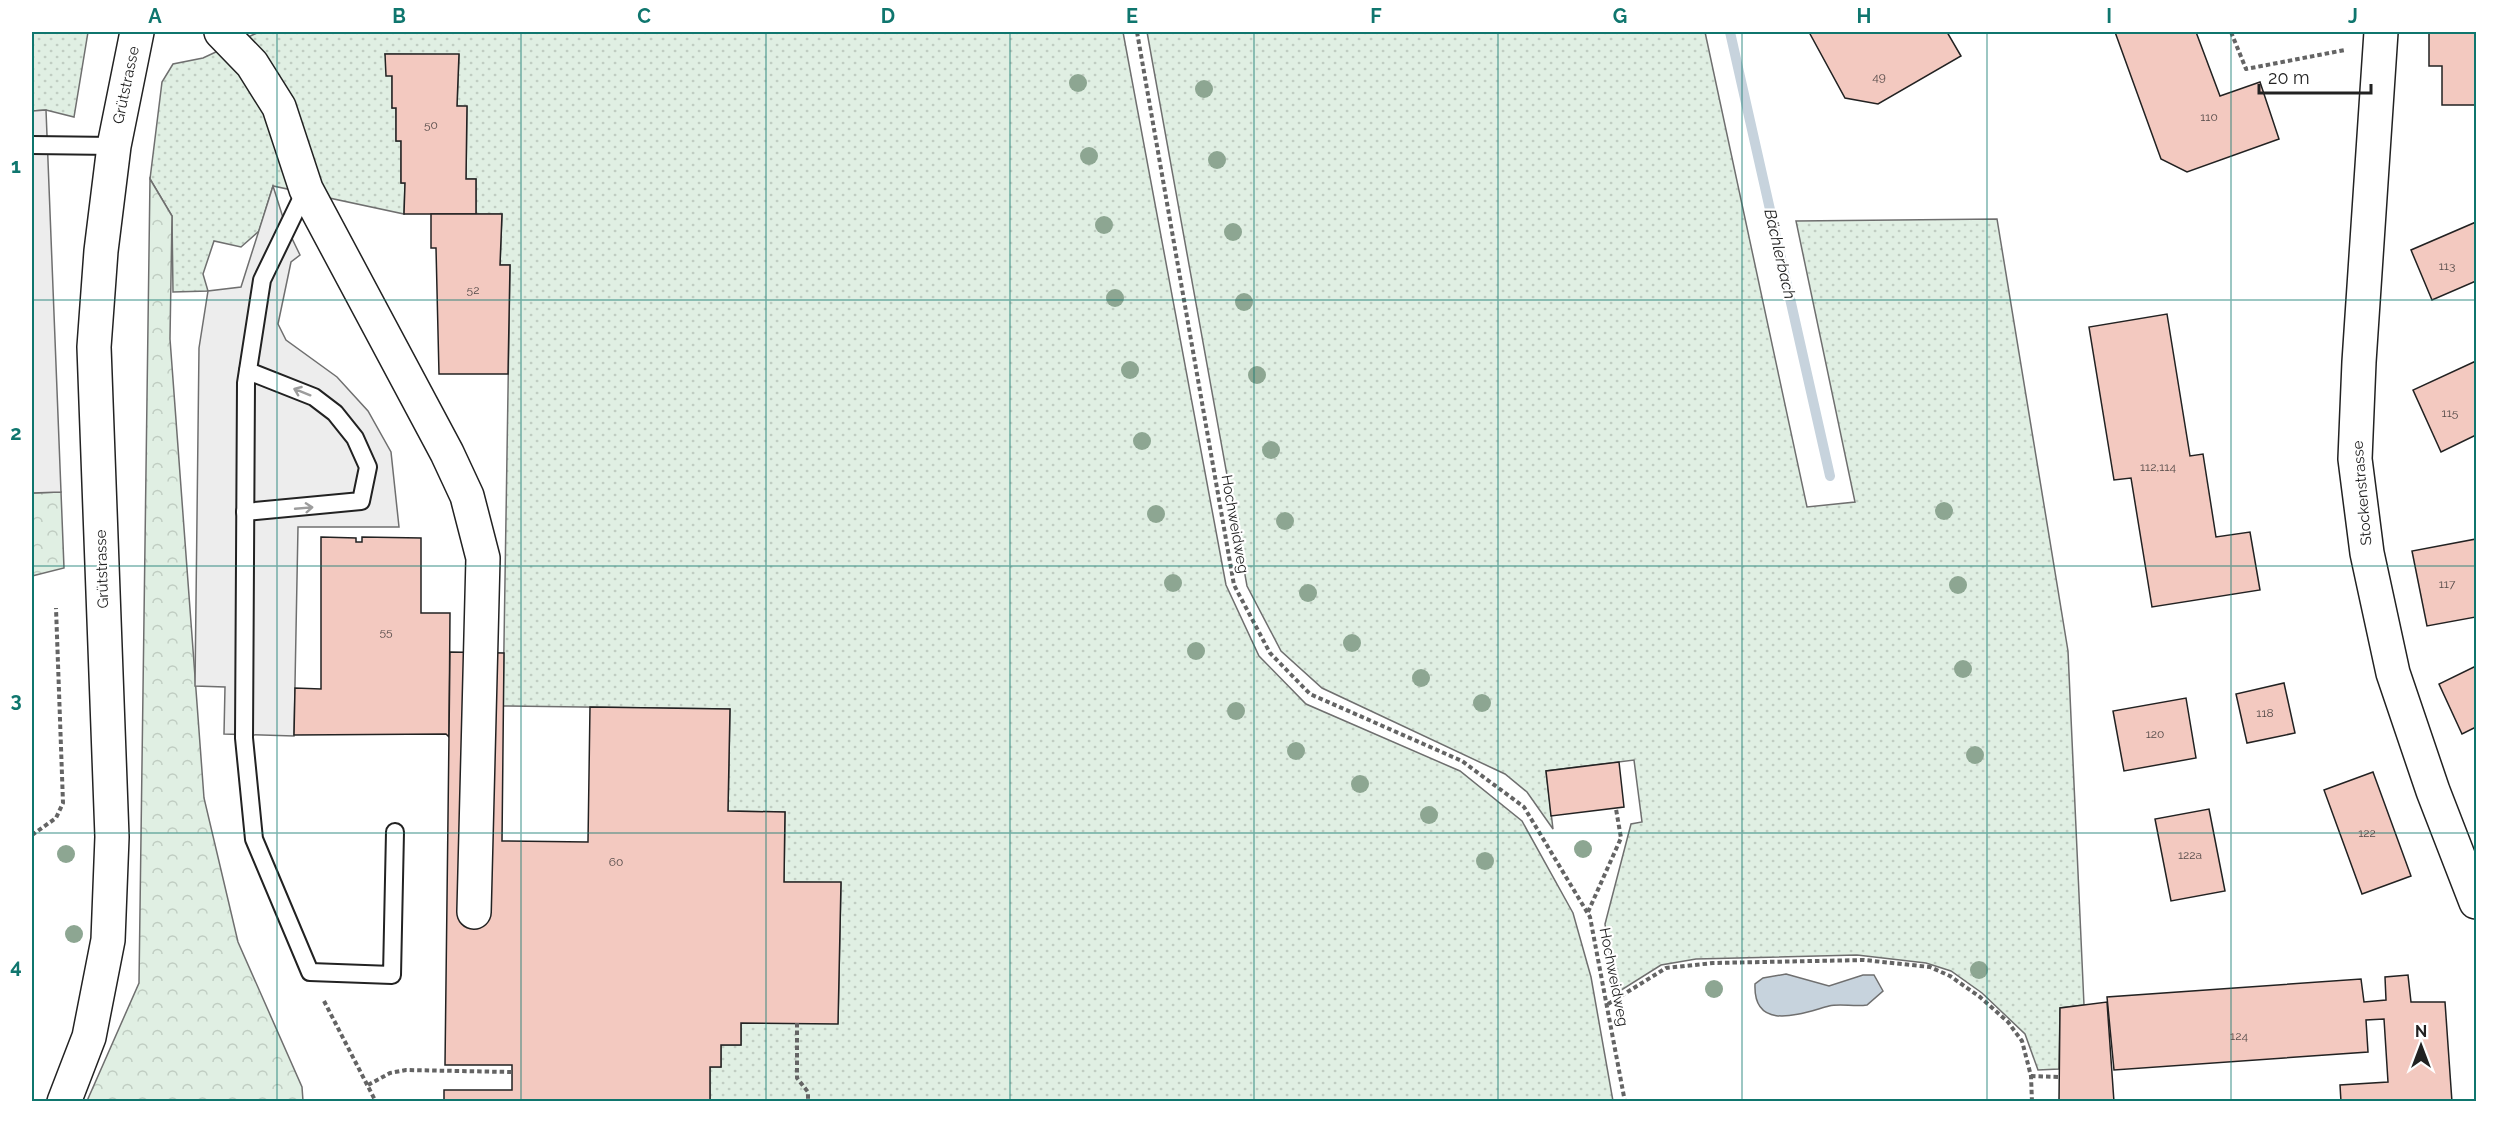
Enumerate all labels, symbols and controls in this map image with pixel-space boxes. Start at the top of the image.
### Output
text: A [148,4,162,28]
text: B [392,4,406,28]
text: C [637,4,651,28]
text: D [881,4,895,28]
text: E [1126,4,1138,28]
text: F [1370,4,1382,28]
text: G [1613,4,1627,28]
text: H [1857,4,1871,28]
text: I [2106,4,2112,28]
text: J [2348,4,2358,28]
street label: Grütstrasse [109,44,143,125]
scale bar [2259,57,2372,95]
text: 20 m [2268,67,2310,88]
house number: 49 [1872,70,1886,84]
house number: 110 [2200,110,2218,124]
house number: 50 [424,118,438,132]
text: 1 [11,154,21,178]
water label: Bächlerbach [1760,207,1800,301]
house number: 113 [2439,259,2455,273]
house number: 52 [467,283,479,297]
one-way arrow [293,386,312,397]
house number: 115 [2442,406,2459,420]
text: 2 [10,421,22,445]
street label: Stockenstrasse [2348,440,2376,546]
house number: 112,114 [2140,460,2176,474]
street label: Hochweidweg [1217,473,1253,575]
one-way arrow [293,502,313,513]
street label: Grütstrasse [92,529,112,609]
house number: 117 [2439,577,2456,591]
house number: 55 [379,625,393,639]
text: 3 [10,688,22,712]
house number: 118 [2256,706,2274,720]
house number: 120 [2146,727,2164,741]
house number: 122 [2358,826,2376,840]
house number: 122a [2178,848,2202,862]
house number: 60 [609,855,623,869]
street label: Hochweidweg [1596,926,1632,1028]
text: 4 [10,954,22,978]
north arrow [2391,1016,2451,1076]
text: N [2415,1022,2427,1041]
house number: 124 [2230,1029,2248,1043]

